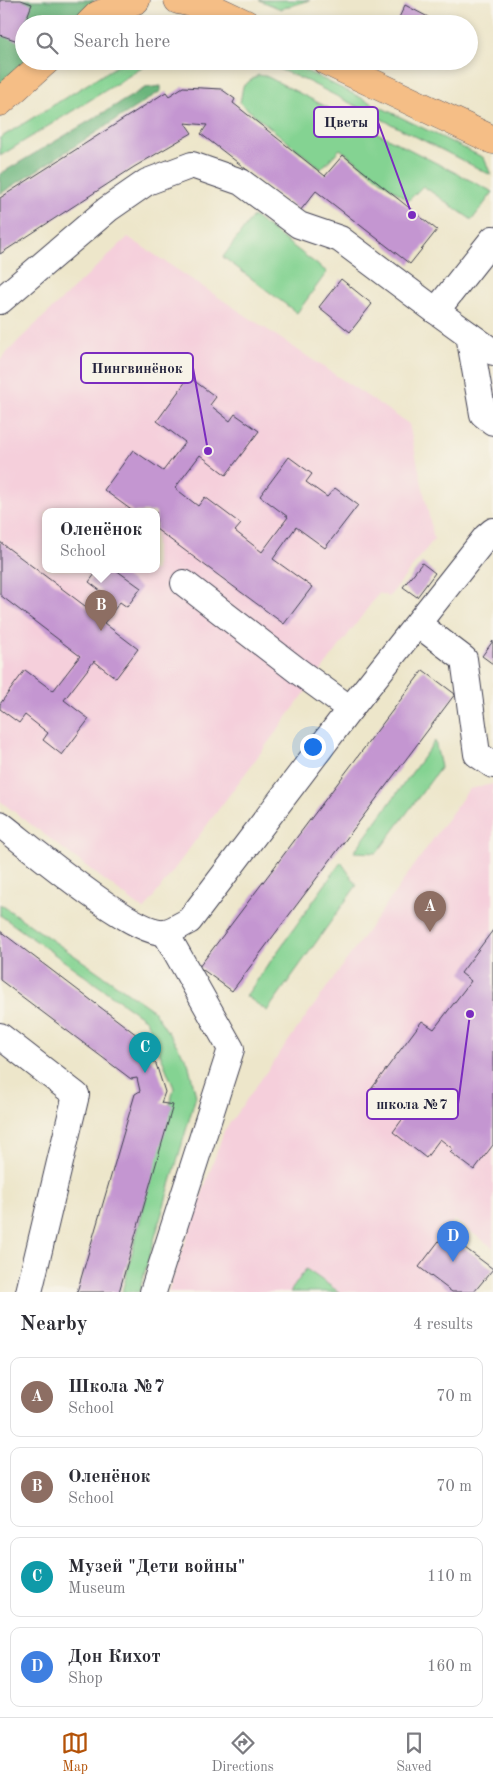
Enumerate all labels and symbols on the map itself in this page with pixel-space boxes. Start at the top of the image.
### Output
callout: Цветы [314,107,378,137]
text: Цветы [324,116,368,131]
callout: Пингвинёнок [81,353,193,383]
text: Пингвинёнок [91,362,183,377]
pin: B [85,590,117,631]
your location [300,734,326,760]
pin: A [414,891,446,932]
pin: C [129,1032,161,1073]
callout: школа №7 [367,1089,458,1119]
text: школа №7 [376,1098,448,1113]
pin: D [437,1221,469,1262]

